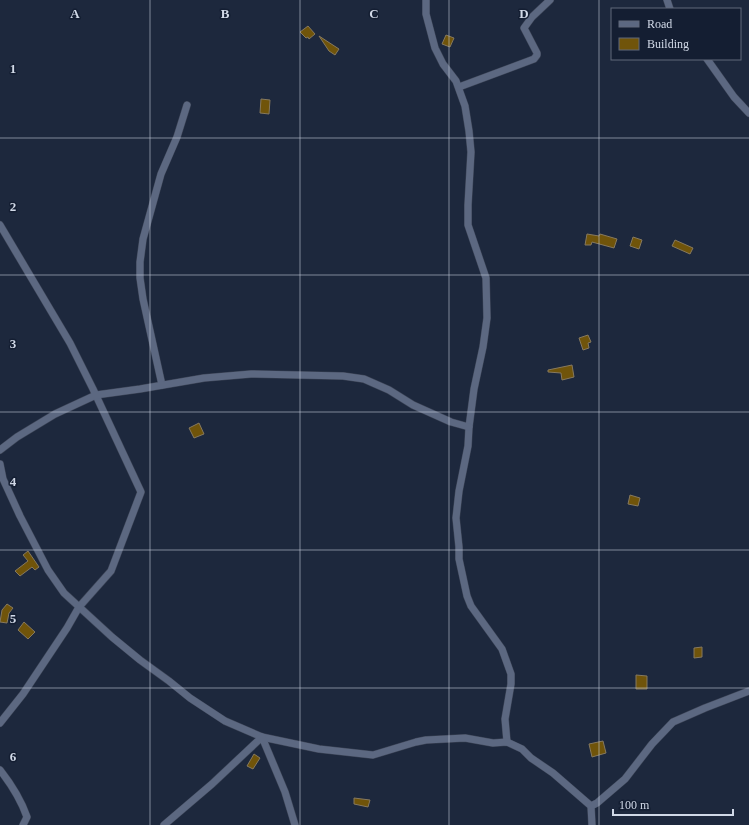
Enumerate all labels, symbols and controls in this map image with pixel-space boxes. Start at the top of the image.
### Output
text: A [70,6,80,21]
text: B [221,6,230,21]
text: C [369,6,379,21]
text: D [519,6,529,21]
legend [611,8,741,60]
text: Road [647,17,672,31]
text: Building [647,37,689,51]
text: 1 [10,61,16,76]
text: 2 [10,199,16,214]
text: 3 [10,336,17,351]
text: 4 [10,474,17,489]
text: 5 [10,611,17,626]
text: 6 [10,749,17,764]
scale bar [613,791,733,817]
text: 100 m [619,798,650,812]

